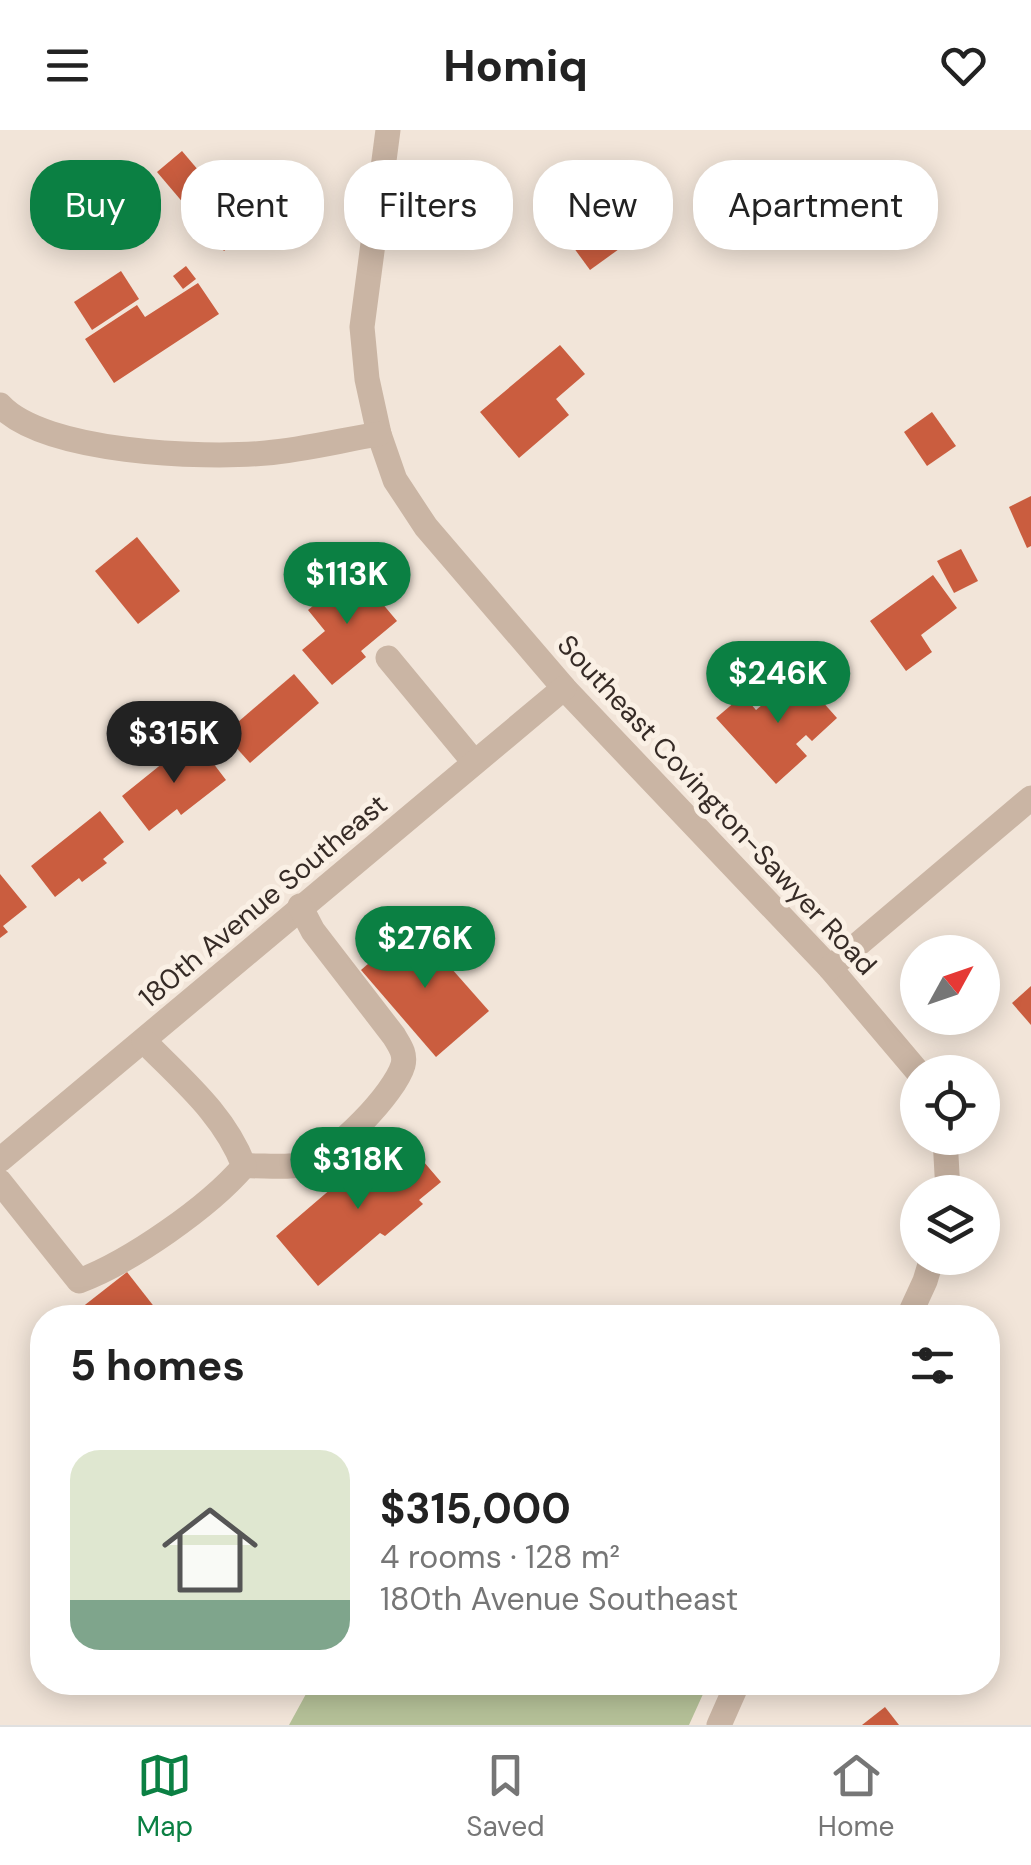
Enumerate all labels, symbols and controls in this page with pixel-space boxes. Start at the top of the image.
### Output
text: Homiq [443,36,588,95]
icon: menu [40,38,95,93]
icon: heart [936,38,991,93]
chip: Buy [30,160,161,250]
chip: Rent [181,160,324,250]
chip: Filters [344,160,513,250]
chip: New [533,160,673,250]
chip: Apartment [693,160,938,250]
pin: $113K [277,542,417,627]
text: $113K [306,553,388,595]
street label: Southeast Covington-Sawyer Road [549,627,885,983]
pin: $246K [708,641,848,726]
text: $246K [728,652,828,694]
pin: $315K [104,701,244,786]
text: $315K [129,712,219,754]
street label: 180th Avenue Southeast [131,786,395,1016]
pin: $276K [355,906,495,991]
text: $276K [377,917,473,959]
north arrow [900,935,1000,1035]
map controls [900,935,1000,1275]
button: locate [900,1055,1000,1155]
pin: $318K [288,1127,428,1212]
text: $318K [312,1138,404,1180]
button: layers [900,1175,1000,1275]
text: 5 homes [70,1338,245,1393]
icon: filters [905,1338,960,1393]
text: $315,000 [380,1481,571,1536]
icon: home [150,1490,270,1610]
text: 4 rooms · 128 m² [380,1536,620,1578]
text: 180th Avenue Southeast [380,1578,738,1620]
tab: Map [137,1748,193,1845]
tab: Saved [466,1748,545,1845]
tab: Home [818,1748,894,1845]

